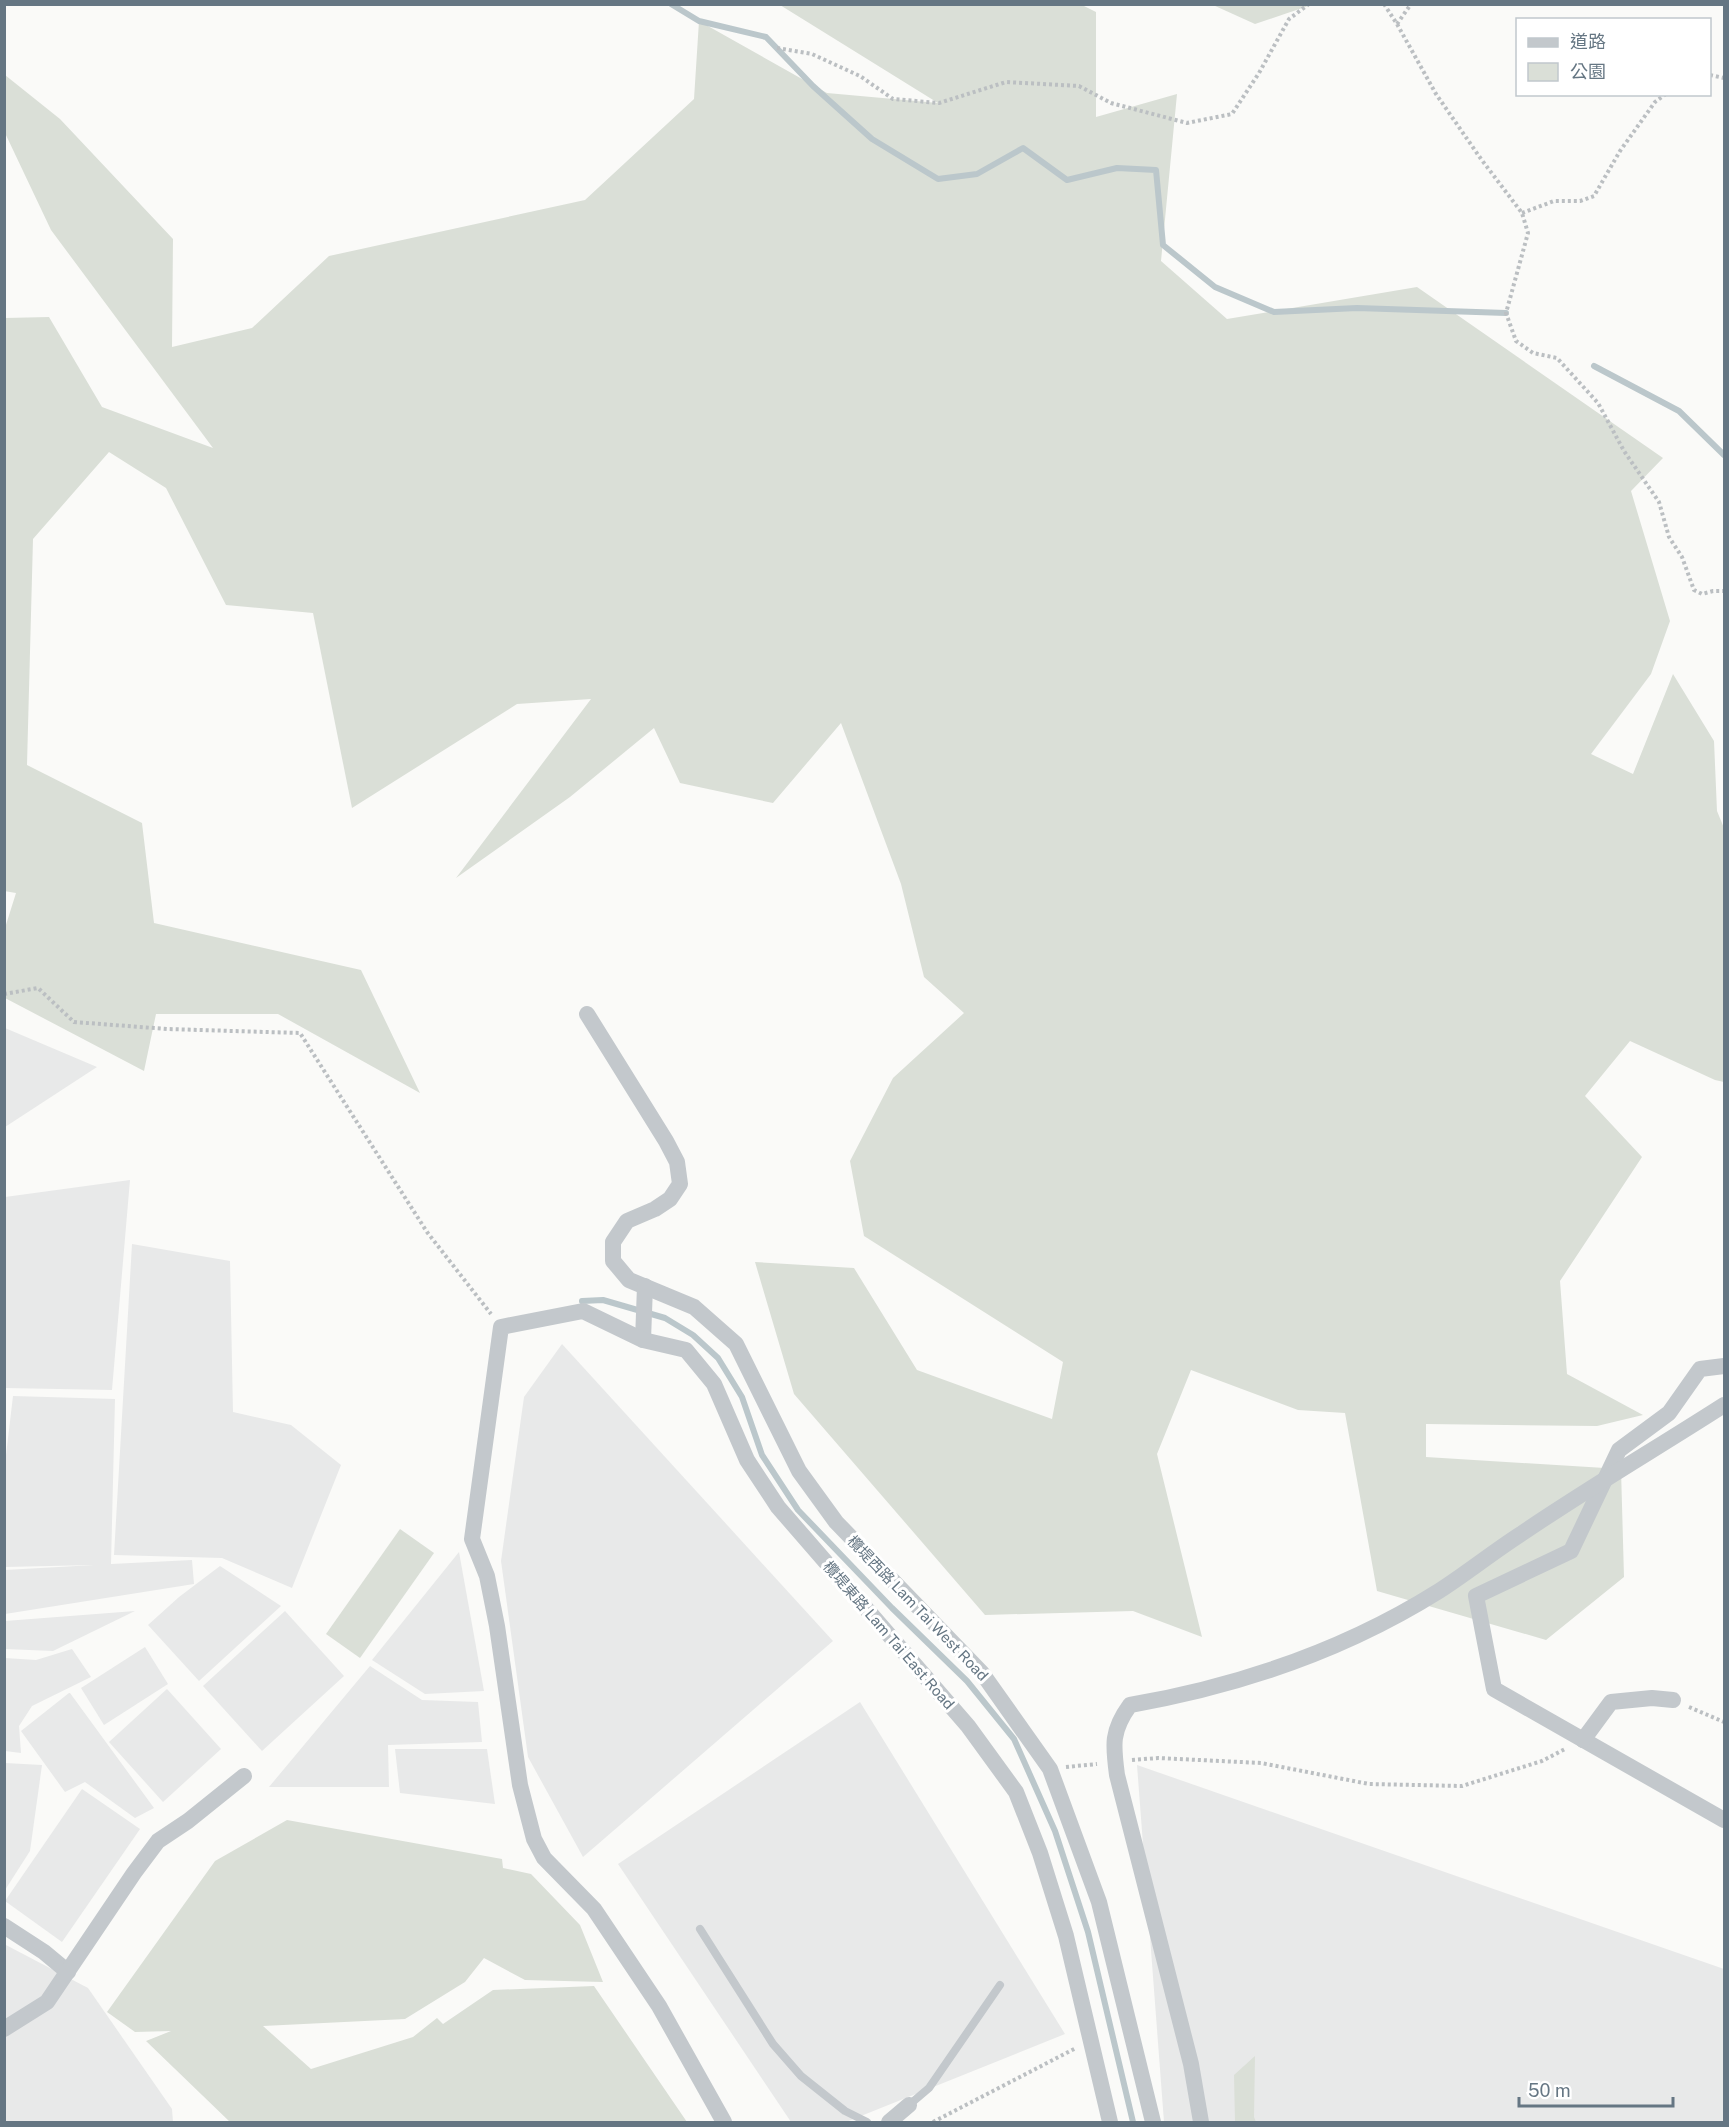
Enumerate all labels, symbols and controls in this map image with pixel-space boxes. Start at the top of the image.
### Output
legend [1516,18,1711,96]
text: 道路 [1570,31,1606,52]
text: 公園 [1570,61,1606,82]
street label: 欖堤西路 Lam Tai West Road [844,1532,992,1684]
street label: 欖堤東路 Lam Tai East Road [820,1558,958,1712]
scale bar [1519,2070,1674,2108]
text: 50 m [1528,2080,1571,2101]

